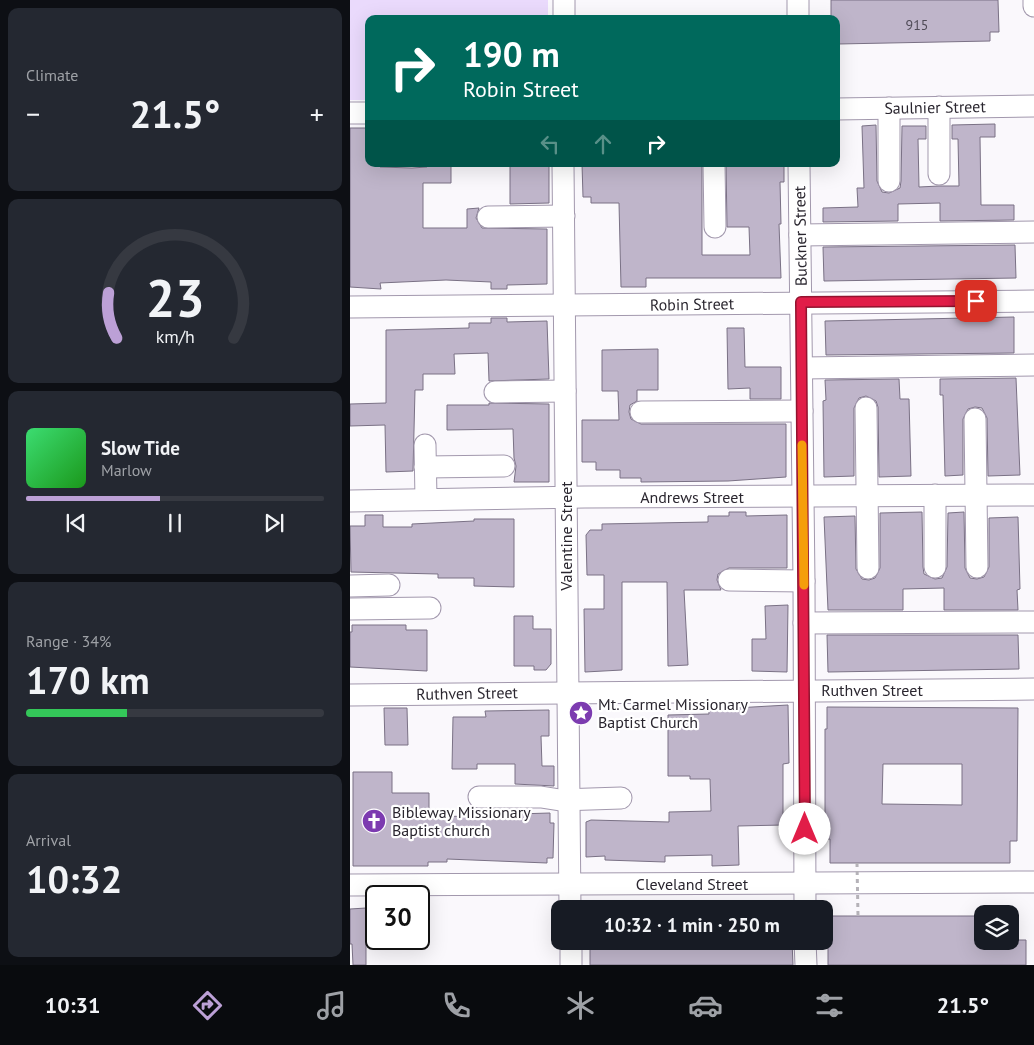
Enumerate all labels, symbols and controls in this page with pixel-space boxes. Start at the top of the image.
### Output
house number: 915 [906,16,928,34]
text: 190 m [463,31,560,77]
icon: right [380,35,445,100]
text: Climate [26,65,78,85]
text: Robin Street [463,75,579,103]
text: 21.5° [130,89,220,138]
text: − [26,95,40,132]
text: + [310,95,324,132]
street label: Saulnier Street [884,96,986,118]
icon: left [536,130,564,158]
icon: ahead [589,130,617,158]
icon: right [642,130,670,158]
street label: Buckner Street [789,185,811,286]
text: 23 [146,264,204,331]
pin [955,280,997,322]
icon: arrive [962,287,990,315]
street label: Robin Street [650,293,735,315]
text: km/h [155,325,195,348]
text: Slow Tide [101,436,180,460]
text: Marlow [101,460,152,480]
street label: Valentine Street [556,481,576,592]
street label: Andrews Street [640,487,744,507]
icon: previous [62,509,90,537]
icon: pause [161,509,189,537]
icon: next [260,509,288,537]
text: Range · 34% [26,631,111,651]
text: 170 km [26,655,150,704]
street label: Ruthven Street [821,680,923,700]
street label: Ruthven Street [416,682,519,704]
place label: Mt. Carmel Missionary Baptist Church [598,694,748,732]
place icon: Mt. Carmel Missionary Baptist Church [568,700,594,726]
place label: Bibleway Missionary Baptist church [392,802,531,840]
position arrow [778,802,830,854]
church icon: Bibleway Missionary Baptist church [361,808,387,834]
text: Arrival [26,830,71,850]
text: 10:32 [26,854,122,903]
street label: Cleveland Street [636,874,749,894]
speed limit sign: 30 [365,885,430,950]
map controls [974,905,1019,950]
button: layers [974,905,1019,950]
text: 10:32 · 1 min · 250 m [604,913,780,937]
icon: directions [190,988,225,1023]
icon: music [314,988,349,1023]
icon: phone [439,988,474,1023]
icon: climate [563,988,598,1023]
icon: car [688,988,723,1023]
icon: filters [812,988,847,1023]
text: 10:31 [45,991,101,1019]
text: 21.5° [937,991,989,1019]

